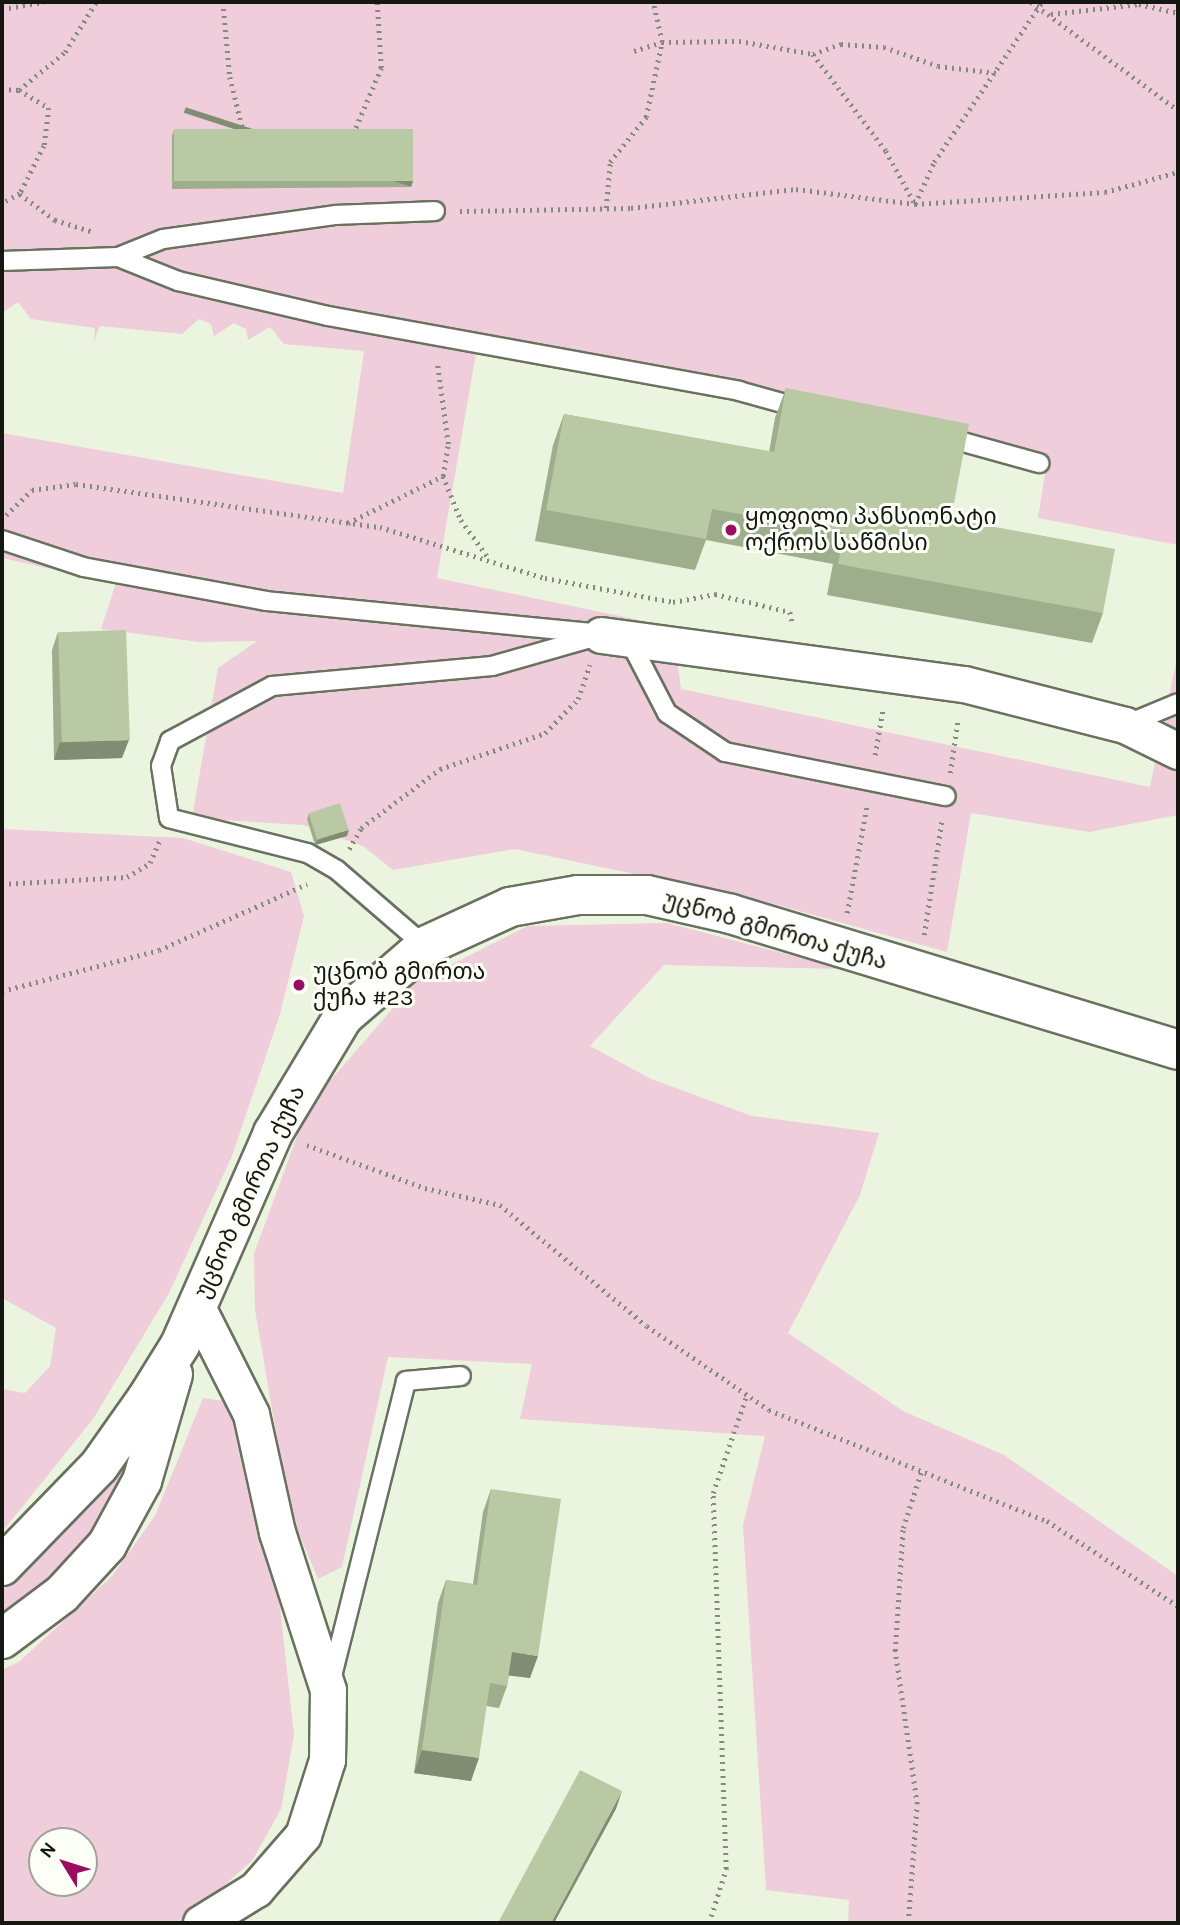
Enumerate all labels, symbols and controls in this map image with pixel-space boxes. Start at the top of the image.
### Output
place label: ყოფილი პანსიონატი ოქროს საწმისი [745,503,997,557]
marker: ყოფილი პანსიონატი ოქროს საწმისი [723,522,739,538]
street label: უცნობ გმირთა ქუჩა [660,886,890,976]
place label: უცნობ გმირთა ქუჩა #23 [313,958,485,1012]
marker: უცნობ გმირთა ქუჩა #23 [291,977,307,993]
street label: უცნობ გმირთა ქუჩა [189,1081,311,1303]
north arrow [28,1827,98,1897]
text: N [35,1838,61,1862]

